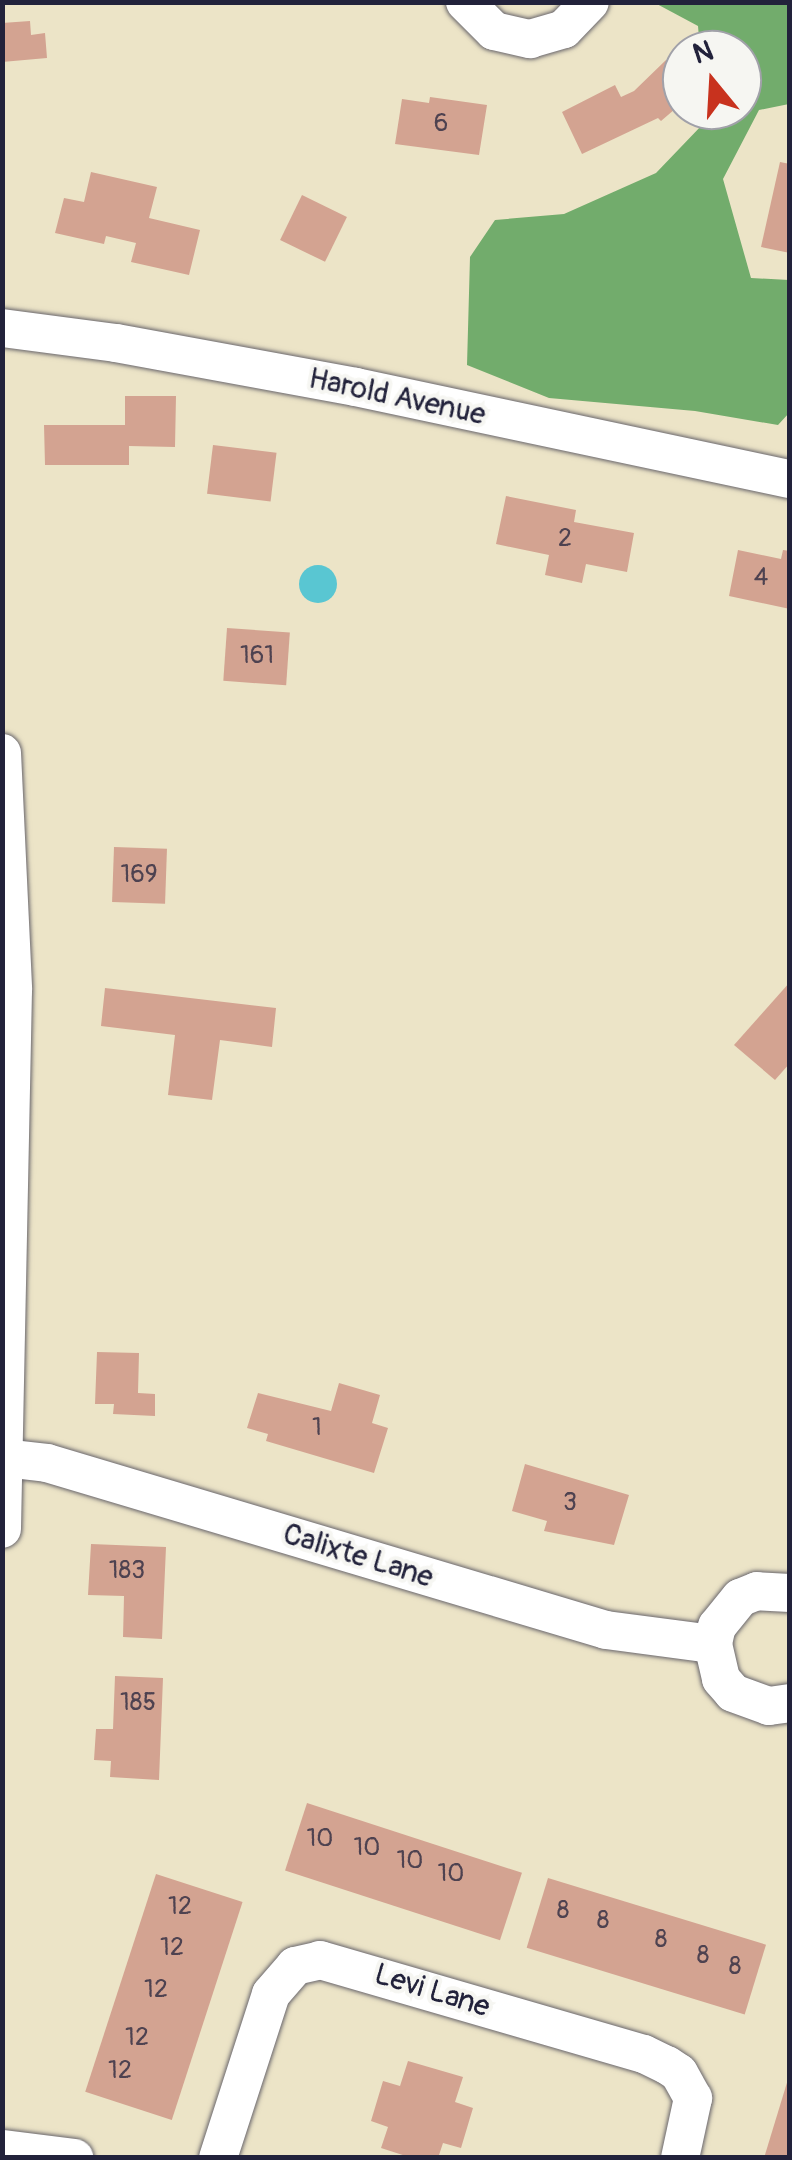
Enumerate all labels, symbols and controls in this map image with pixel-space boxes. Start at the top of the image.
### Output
north arrow [662,30,762,130]
text: N [689,33,718,72]
house number: 6 [434,109,448,139]
street label: Harold Avenue [305,361,489,433]
house number: 2 [558,524,572,554]
house number: 4 [754,563,768,593]
house number: 161 [240,641,274,671]
house number: 169 [120,860,158,890]
house number: 1 [312,1413,322,1443]
house number: 3 [563,1488,577,1518]
street label: Calixte Lane [279,1516,437,1596]
house number: 183 [109,1556,145,1586]
house number: 185 [120,1688,156,1718]
house number: 10 [307,1824,333,1854]
house number: 10 [354,1833,380,1863]
house number: 10 [397,1846,423,1876]
house number: 10 [438,1859,464,1889]
house number: 12 [168,1892,192,1922]
house number: 8 [557,1896,569,1926]
house number: 8 [597,1906,609,1936]
house number: 8 [655,1925,667,1955]
house number: 12 [160,1933,184,1963]
house number: 8 [697,1941,709,1971]
house number: 8 [729,1952,741,1982]
street label: Levi Lane [370,1956,494,2026]
house number: 12 [144,1975,168,2005]
house number: 12 [125,2023,149,2053]
house number: 12 [108,2056,132,2086]

